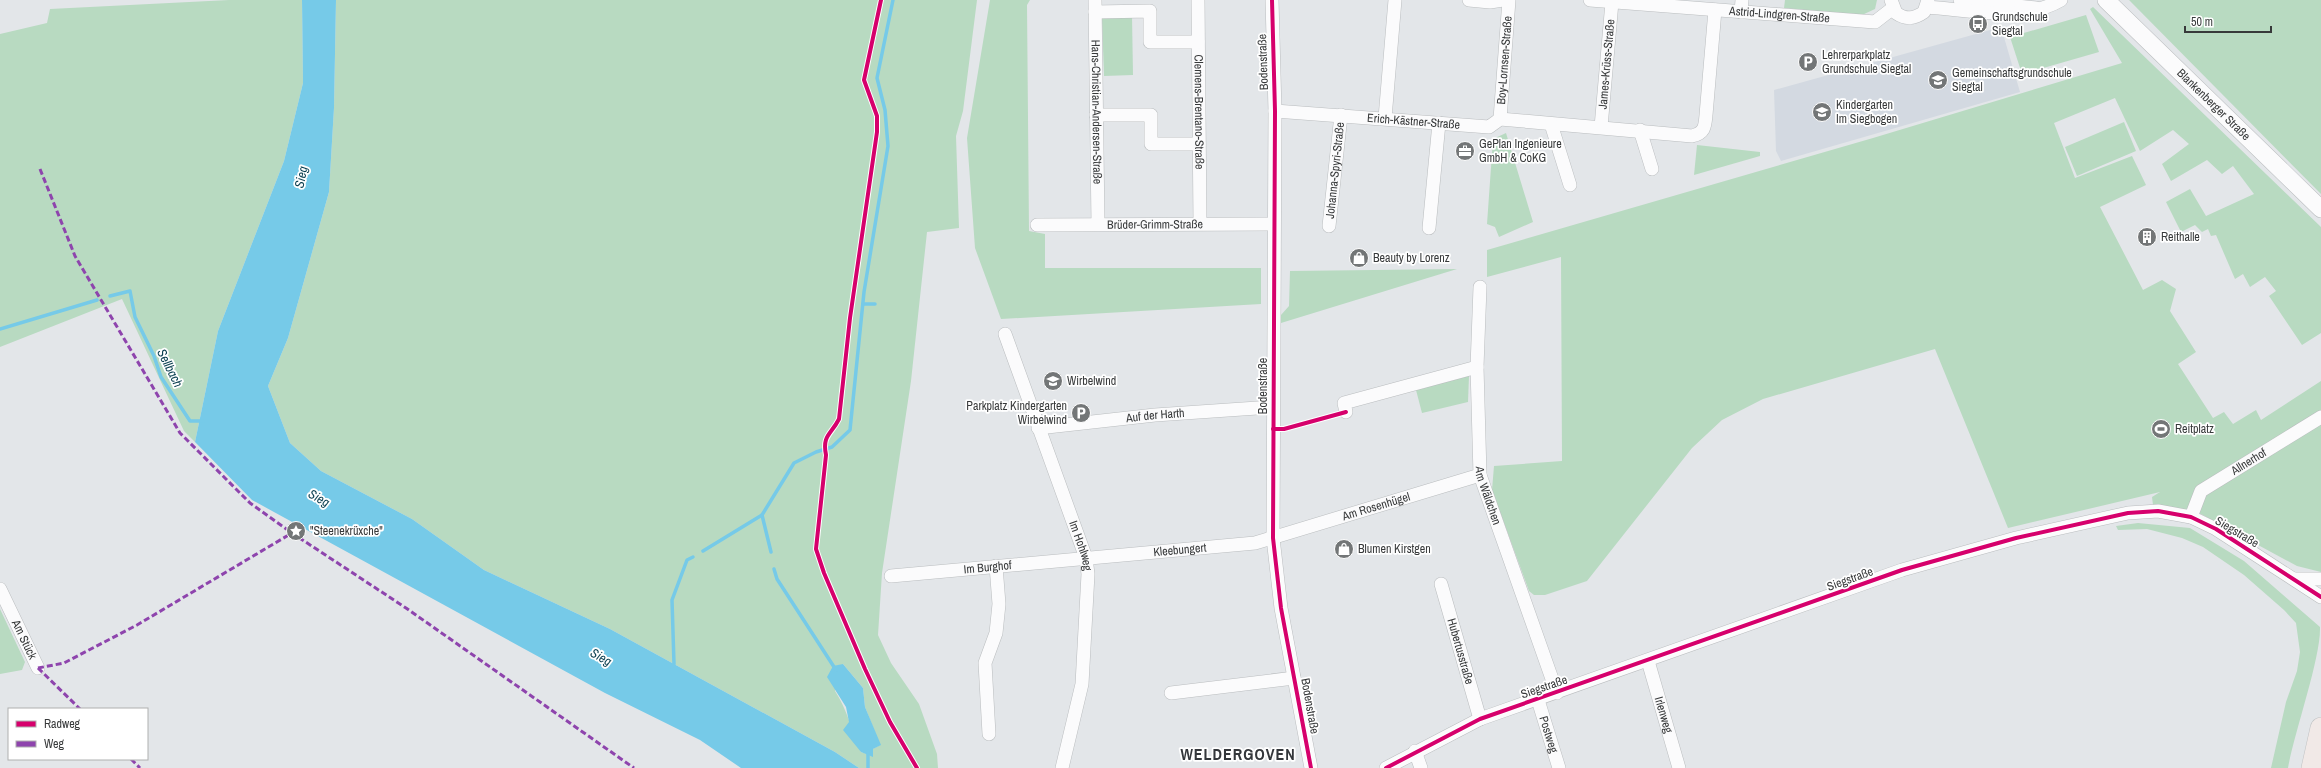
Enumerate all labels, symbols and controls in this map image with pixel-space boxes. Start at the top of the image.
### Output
street label: Astrid-Lindgren-Straße [1728,3,1830,26]
scale bar [2185,8,2271,34]
place label: Grundschule Siegtal [1992,9,2048,39]
bus stop icon: Grundschule Siegtal [1967,13,1989,35]
text: 50 m [2191,14,2213,30]
street label: Boy-Lornsen-Straße [1493,15,1516,105]
street label: James-Krüss-Straße [1595,19,1618,110]
street label: Bodenstraße [1254,34,1272,90]
street label: Hans-Christian-Andersen-Straße [1088,40,1105,184]
place label: Lehrerparkplatz Grundschule Siegtal [1822,47,1911,77]
parking icon: Lehrerparkplatz Grundschule Siegtal [1797,51,1819,73]
street label: Clemens-Brentano-Straße [1190,54,1208,170]
place label: Gemeinschaftsgrundschule Siegtal [1952,65,2072,95]
street label: Blankenberger Straße [2173,65,2254,144]
school or university icon: Gemeinschaftsgrundschule Siegtal [1927,69,1949,91]
place label: Kindergarten Im Siegbogen [1836,97,1897,127]
school or university icon: Kindergarten Im Siegbogen [1811,101,1833,123]
street label: Erich-Kästner-Straße [1367,110,1461,133]
street label: Johanna-Spyri-Straße [1322,121,1348,219]
place label: GePlan Ingenieure GmbH & CoKG [1479,136,1562,166]
office icon: GePlan Ingenieure GmbH & CoKG [1454,140,1476,162]
water label: Sieg [291,165,311,189]
street label: Brüder-Grimm-Straße [1107,216,1203,233]
building icon: Reithalle [2136,226,2158,248]
place label: Reithalle [2161,229,2200,245]
shop icon: Beauty by Lorenz [1348,247,1370,269]
place label: Beauty by Lorenz [1373,250,1450,266]
water label: Sellbach [153,346,187,390]
street label: Bodenstraße [1255,358,1271,414]
school or university icon: Wirbelwind [1042,370,1064,392]
place label: Wirbelwind [1067,373,1116,389]
place label: Parkplatz Kindergarten Wirbelwind [966,398,1067,428]
parking icon: Parkplatz Kindergarten Wirbelwind [1070,402,1092,424]
street label: Auf der Harth [1124,405,1185,426]
sports icon: Reitplatz [2150,418,2172,440]
place label: Reitplatz [2175,421,2214,437]
street label: Allnerhof [2227,444,2270,479]
street label: Am Wäldchen [1472,465,1505,527]
water label: Sieg [305,485,333,511]
street label: Am Rosenhügel [1339,489,1412,524]
street label: Siegstraße [2212,513,2262,551]
street label: Im Hohlweg [1065,518,1096,572]
place icon: "Steenekrüxche" [285,520,307,542]
place label: "Steenekrüxche" [310,523,383,539]
shop icon: Blumen Kirstgen [1333,538,1355,560]
street label: Kleebungert [1153,539,1207,560]
place label: Blumen Kirstgen [1358,541,1431,557]
street label: Im Burghof [963,557,1013,577]
street label: Siegstraße [1825,563,1875,595]
street label: Am Stück [7,616,41,662]
street label: Hubertusstraße [1443,616,1478,686]
water label: Sieg [587,644,615,670]
street label: Siegstraße [1519,672,1569,702]
street label: Bodenstraße [1297,677,1323,735]
street label: Irlenweg [1651,695,1677,735]
legend [8,708,148,760]
street label: Postweg [1535,714,1562,755]
text: Radweg [44,716,81,732]
text: Weg [44,736,65,752]
district label: WELDERGOVEN [1180,743,1296,765]

